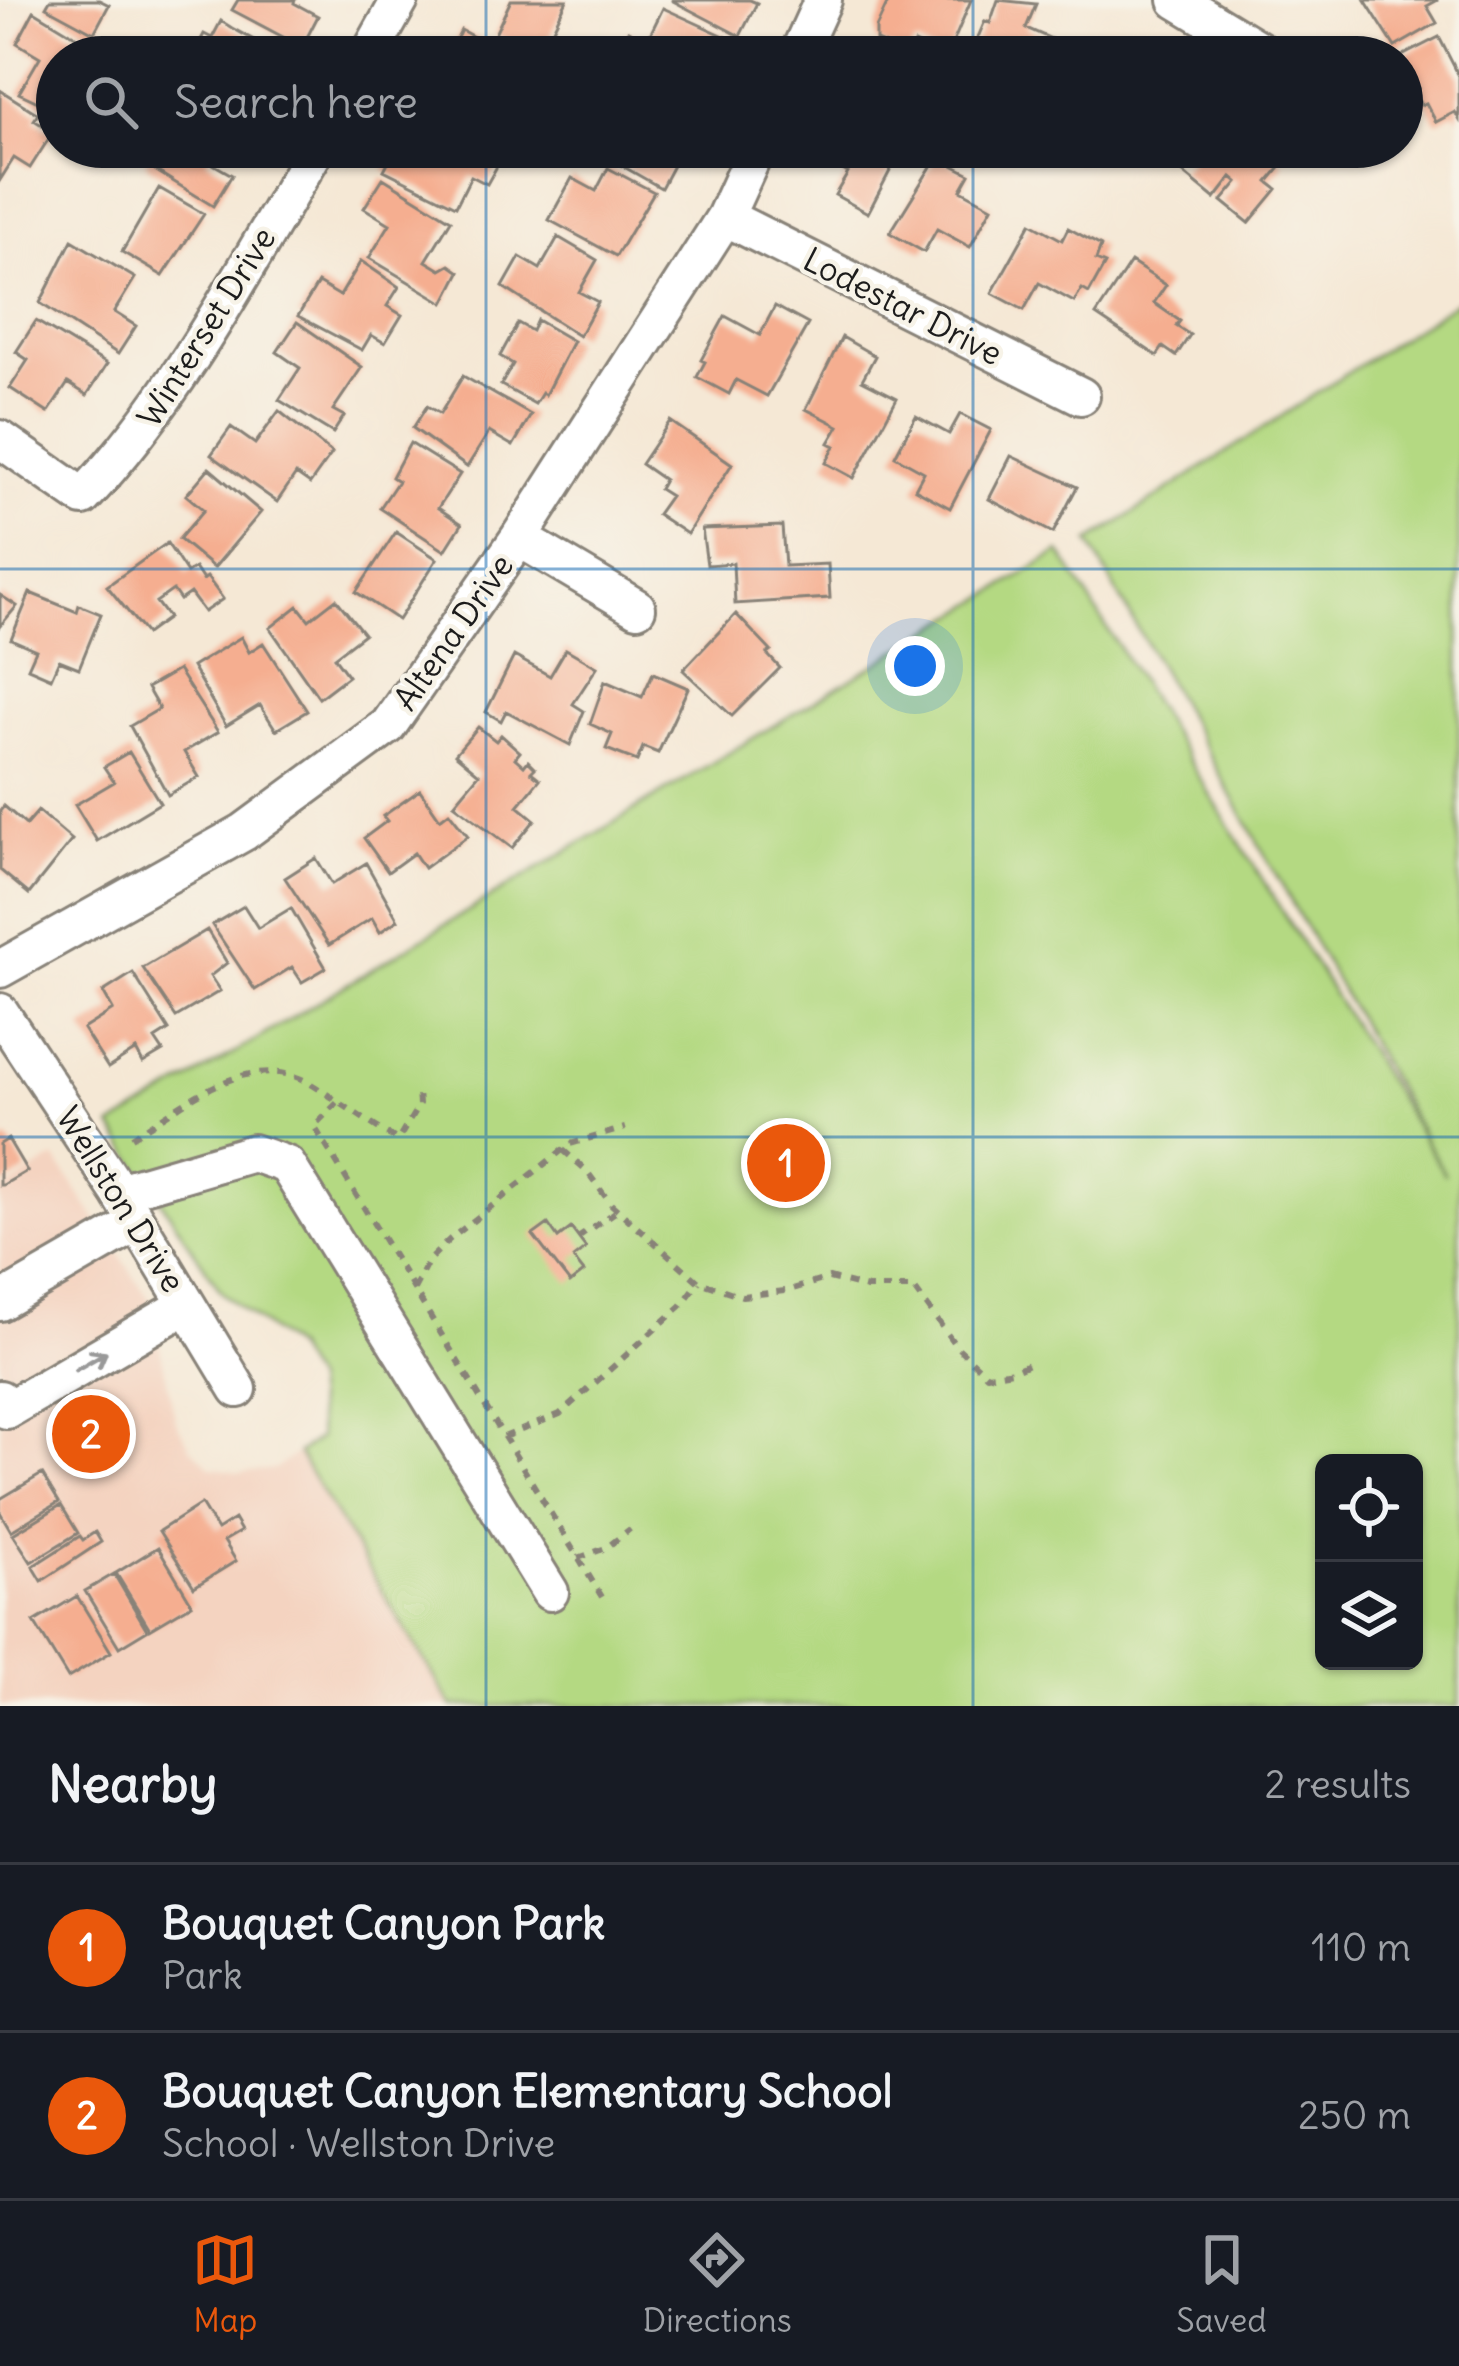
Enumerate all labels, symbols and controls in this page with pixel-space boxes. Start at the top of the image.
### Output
search box [36,36,1423,168]
icon: search [78,69,144,135]
text: Search here [174,74,418,130]
street label: Winterset Drive [128,219,284,435]
street label: Lodestar Drive [797,238,1009,374]
street label: Altena Drive [384,546,522,718]
your location [885,636,945,696]
street label: Wellston Drive [47,1098,195,1300]
pin: 1 [747,1118,825,1208]
one-way arrow [73,1348,108,1372]
pin: 2 [52,1389,130,1479]
map controls [1315,1454,1423,1670]
button: locate [1315,1454,1423,1562]
button: layers [1315,1562,1423,1670]
text: Nearby [48,1752,217,1816]
text: 2 results [1264,1760,1411,1809]
text: Bouquet Canyon Park [162,1895,605,1951]
text: 1 [79,1923,95,1972]
text: 110 m [1311,1923,1411,1972]
text: Park [162,1951,243,2000]
text: Bouquet Canyon Elementary School [162,2063,893,2119]
text: 2 [76,2091,98,2140]
text: 250 m [1298,2091,1411,2140]
text: School · Wellston Drive [162,2119,555,2168]
tab: Map [192,2227,258,2341]
tab: Directions [643,2227,792,2341]
tab: Saved [1176,2227,1267,2341]

